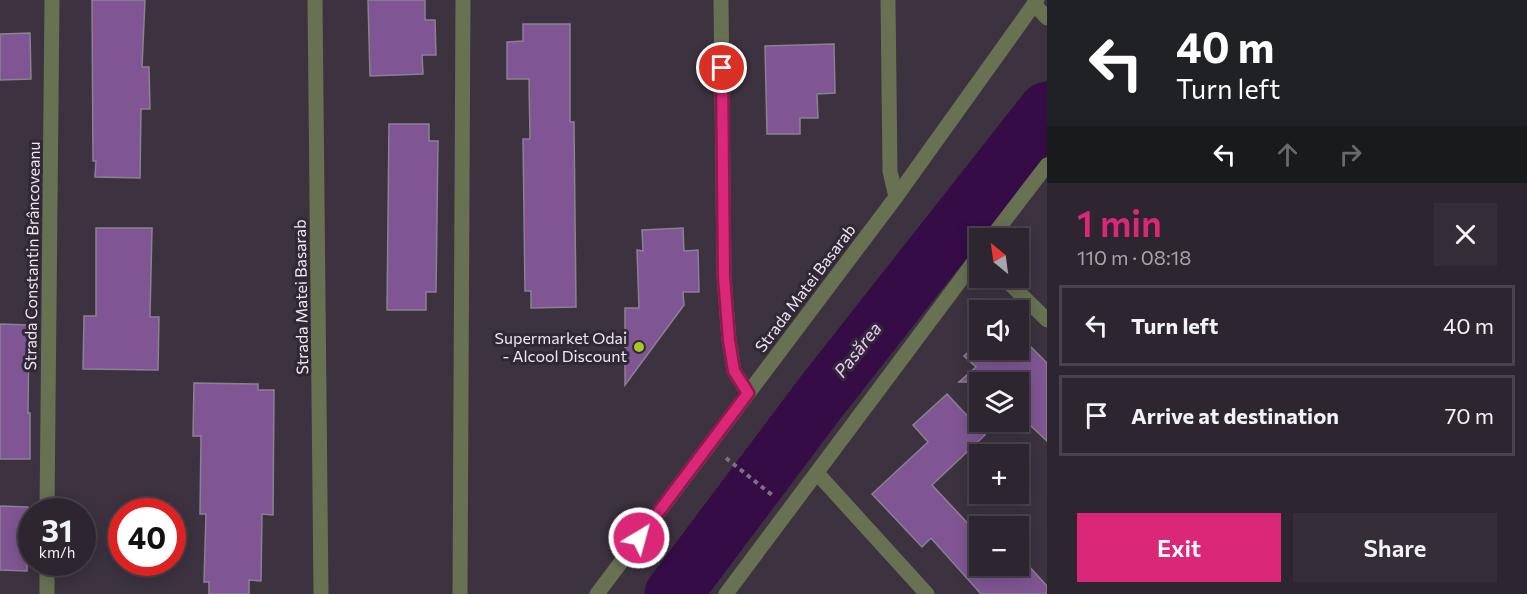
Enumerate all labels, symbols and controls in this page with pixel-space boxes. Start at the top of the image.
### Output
text: 40 m [1176,20,1274,72]
icon: left [1077,24,1155,102]
pin [696,42,747,93]
icon: arrive [705,51,738,84]
text: Turn left [1176,72,1280,105]
icon: left [1208,138,1241,171]
icon: ahead [1271,138,1304,171]
icon: right [1334,138,1367,171]
street label: Strada Constantin Brâncoveanu [20,141,43,371]
text: 1 min [1077,200,1162,244]
button: close [1434,203,1497,266]
street label: Strada Matei Basarab [290,219,311,375]
street label: Strada Matei Basarab [750,220,859,355]
north arrow [969,228,1029,288]
map controls [969,228,1029,576]
text: 110 m · 08:18 [1077,245,1191,269]
button: sound [969,300,1029,360]
icon: left [1080,309,1113,342]
text: Turn left [1131,312,1218,339]
text: 40 m [1443,312,1494,339]
water label: Pasărea [829,317,886,381]
place label: Supermarket Odai - Alcool Discount [495,328,627,365]
marker: Supermarket Odai - Alcool Discount [632,340,646,354]
button: layers [969,372,1029,432]
icon: arrive [1080,399,1113,432]
text: Arrive at destination [1131,402,1339,429]
text: 70 m [1445,402,1494,429]
button: + [969,444,1029,504]
speed limit sign: 40 [108,498,186,576]
position arrow [607,506,671,570]
text: 31 [41,511,73,548]
button: Exit [1077,513,1281,582]
button: Share [1293,513,1497,582]
button: − [969,516,1029,576]
text: km/h [39,543,75,561]

